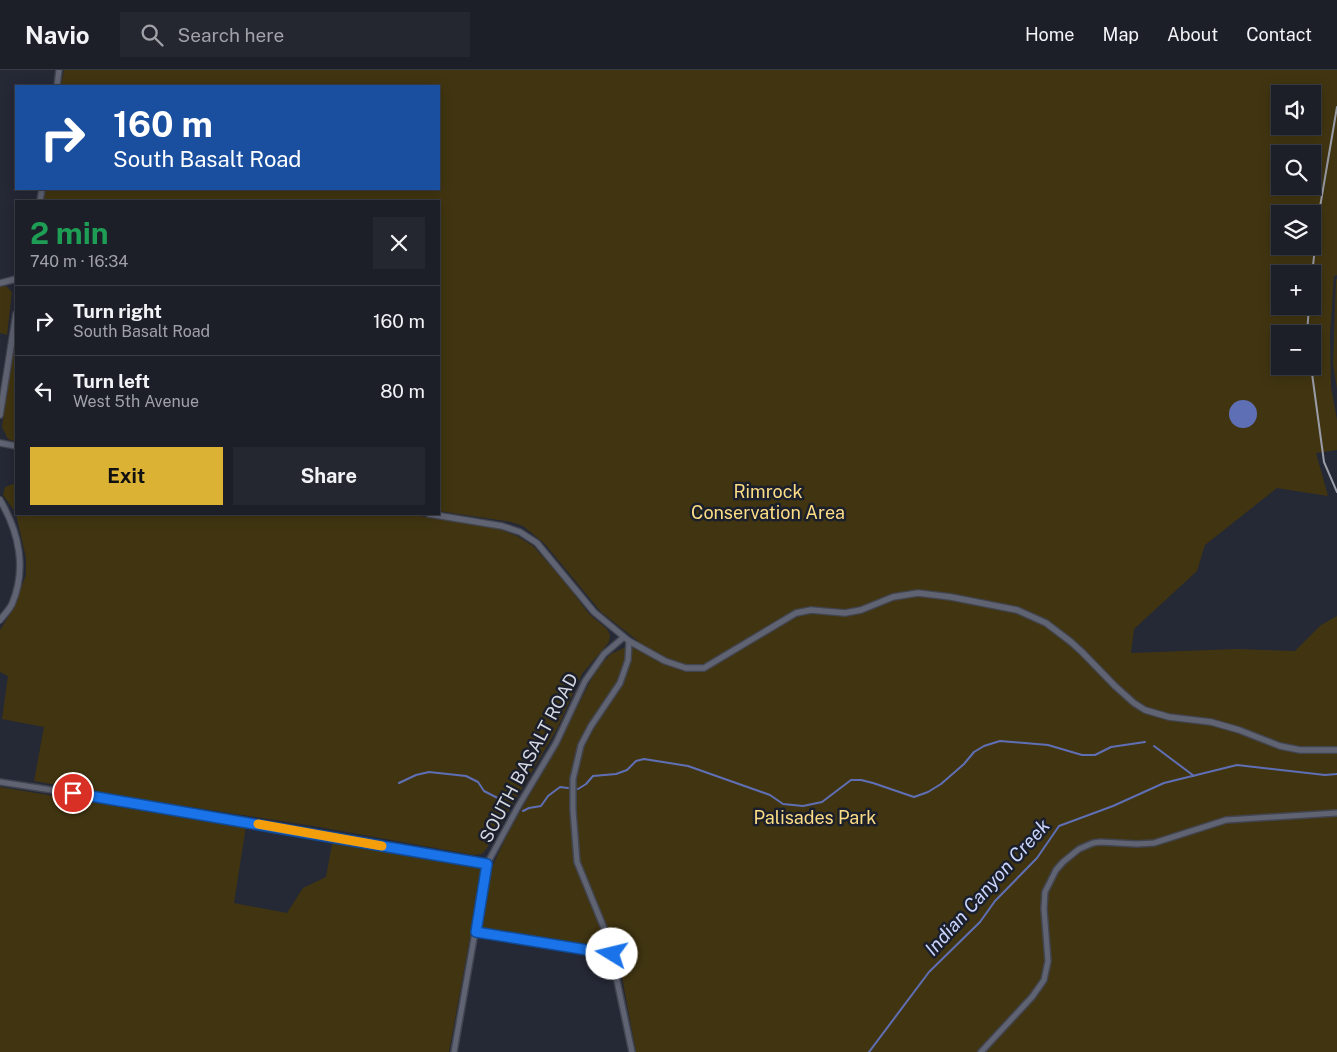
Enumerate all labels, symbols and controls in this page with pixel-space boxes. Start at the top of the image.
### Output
search box [120,12,470,57]
text: Navio [25,21,90,49]
icon: search [138,21,166,49]
text: Search here [178,24,284,46]
text: Home [1025,24,1075,45]
text: Map [1103,24,1139,45]
text: About [1167,24,1218,45]
text: Contact [1246,24,1312,45]
map controls [1271,85,1321,375]
button: sound [1271,85,1321,135]
text: 160 m [113,104,213,145]
icon: right [30,105,95,170]
button: search [1271,145,1321,195]
text: South Basalt Road [113,146,301,172]
button: layers [1271,205,1321,255]
text: 2 min [30,215,109,251]
button: close [373,217,425,269]
text: 740 m · 16:34 [30,252,128,271]
button: + [1271,265,1321,315]
text: Turn right [73,300,162,322]
icon: right [30,307,58,335]
text: 160 m [373,310,425,332]
text: South Basalt Road [73,322,210,341]
button: − [1271,325,1321,375]
text: Turn left [73,370,150,392]
icon: left [30,377,58,405]
text: 80 m [380,380,425,402]
text: West 5th Avenue [73,392,199,411]
button: Exit [30,447,223,505]
button: Share [233,447,425,505]
park label: Rimrock Conservation Area [691,481,845,523]
street label: SOUTH BASALT ROAD [475,669,582,846]
pin [52,772,94,814]
icon: arrive [59,779,87,807]
park label: Palisades Park [754,807,876,828]
water label: Indian Canyon Creek [920,814,1054,960]
position arrow [585,927,637,979]

